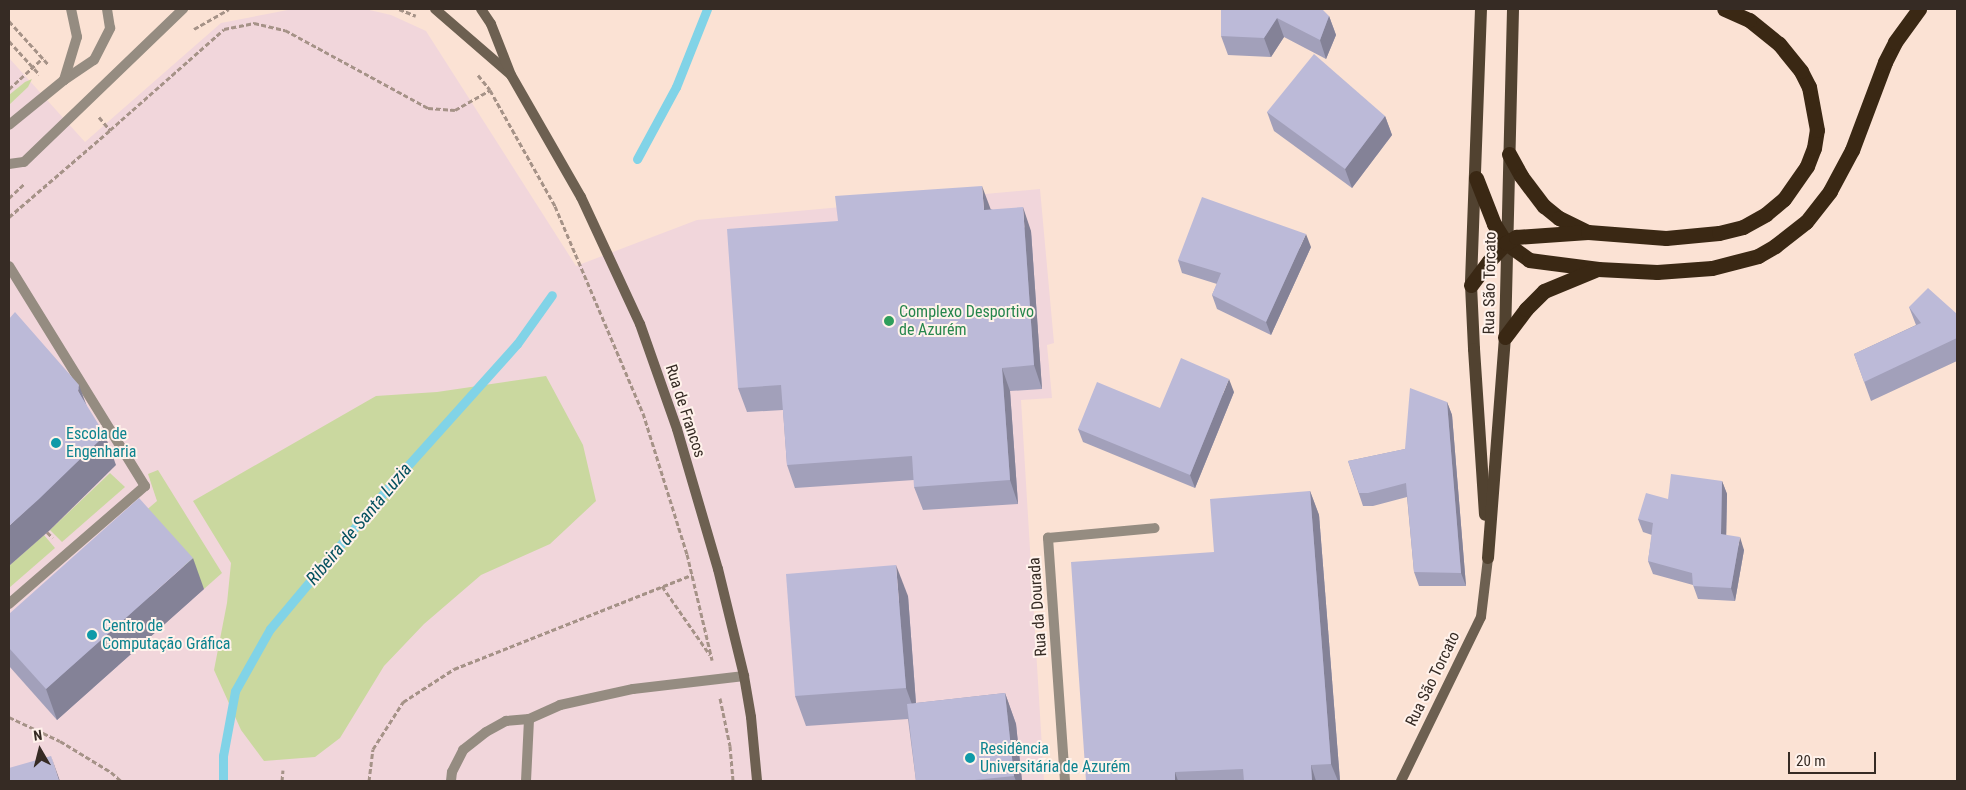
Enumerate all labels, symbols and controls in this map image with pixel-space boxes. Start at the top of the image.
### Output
street label: Rua São Torcato [1480,231,1500,335]
place label: Complexo Desportivo de Azurém [899,302,1034,340]
marker: Complexo Desportivo de Azurém [883,315,895,327]
street label: Rua de Francos [661,362,709,460]
place label: Escola de Engenharia [66,424,136,462]
marker: Escola de Engenharia [50,437,62,449]
water label: Ribeira de Santa Luzia [302,459,416,589]
street label: Rua da Dourada [1025,557,1051,657]
place label: Centro de Computação Gráfica [102,616,231,654]
street label: Rua São Torcato [1402,628,1464,730]
marker: Centro de Computação Gráfica [86,629,98,641]
north arrow [15,725,65,775]
text: N [33,727,43,744]
place label: Residência Universitária de Azurém [980,739,1130,777]
scale bar [1791,742,1878,774]
marker: Residência Universitária de Azurém [964,752,976,764]
text: 20 m [1796,752,1826,770]

